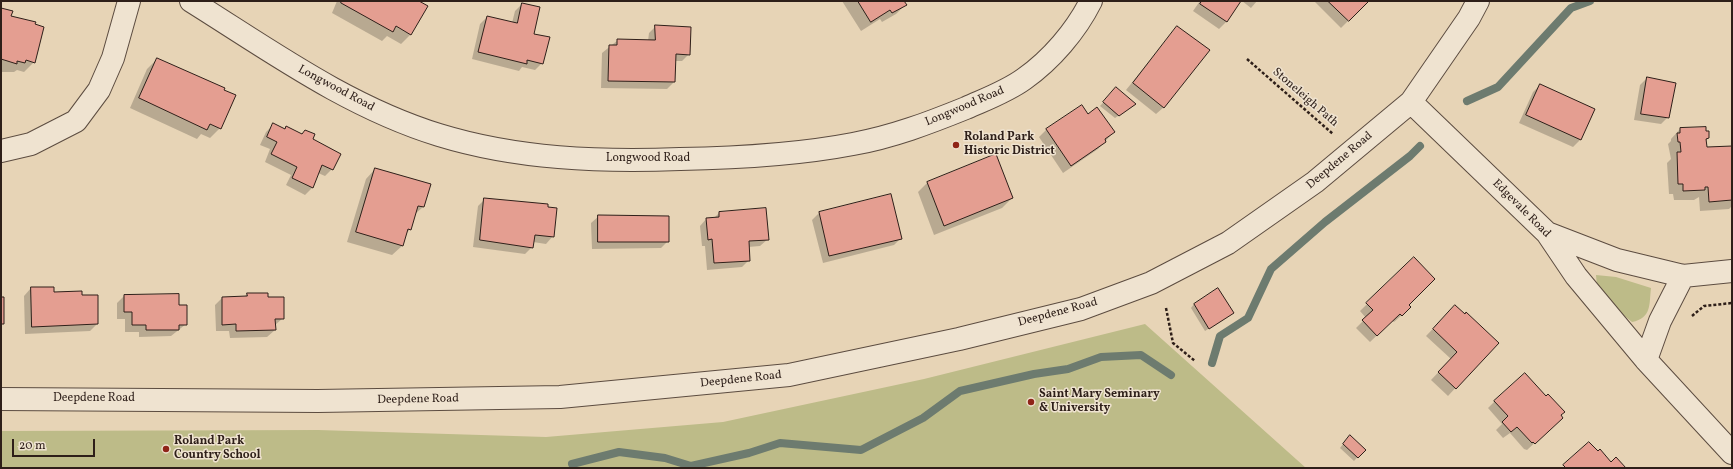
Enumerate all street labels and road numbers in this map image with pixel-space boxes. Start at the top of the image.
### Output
street label: Longwood Road [295,63,377,115]
street label: Stoneleigh Path [1269,65,1341,131]
street label: Longwood Road [923,84,1007,130]
street label: Deepdene Road [1304,129,1376,193]
street label: Longwood Road [606,152,690,166]
street label: Edgevale Road [1489,177,1553,241]
street label: Deepdene Road [1017,295,1099,331]
street label: Deepdene Road [700,369,782,391]
street label: Deepdene Road [53,392,135,406]
street label: Deepdene Road [377,392,459,408]

